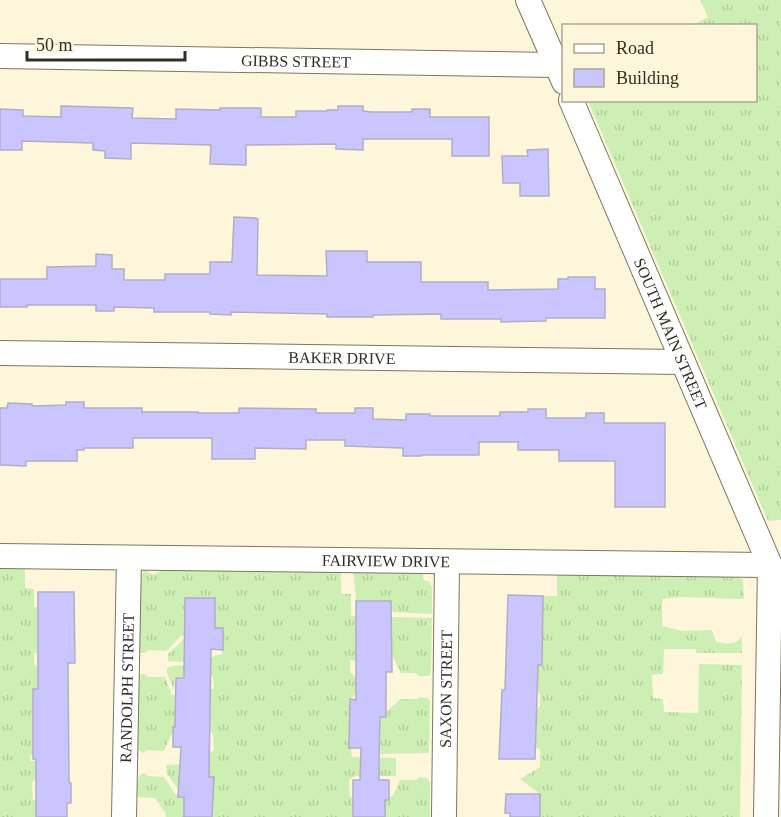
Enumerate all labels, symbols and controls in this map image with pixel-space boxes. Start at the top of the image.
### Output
scale bar [27,24,184,62]
legend [562,24,757,102]
text: 50 m [36,35,73,55]
text: Road [616,38,654,58]
street label: GIBBS STREET [241,52,351,71]
text: Building [616,68,679,88]
street label: SOUTH MAIN STREET [631,256,710,412]
street label: BAKER DRIVE [288,349,396,367]
street label: FAIRVIEW DRIVE [322,552,450,570]
street label: RANDOLPH STREET [117,613,137,763]
street label: SAXON STREET [437,630,455,748]

